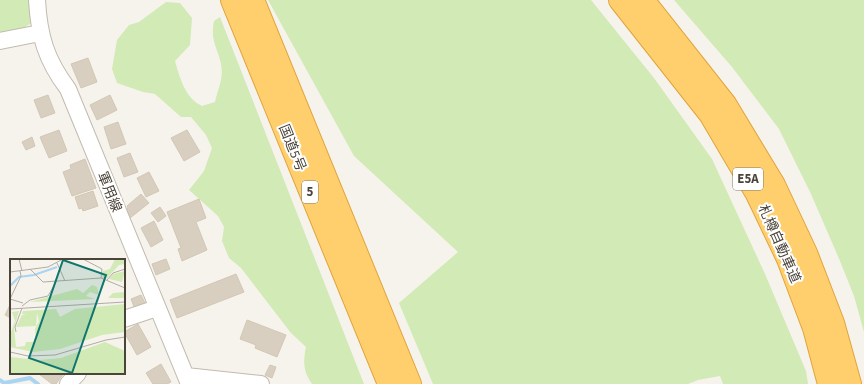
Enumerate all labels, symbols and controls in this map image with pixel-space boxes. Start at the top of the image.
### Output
street label: 国道5号 [274,122,310,174]
road number: E5A [733,168,763,190]
street label: 軍用線 [92,169,126,215]
road number: 5 [302,181,318,203]
street label: 札樽自動車道 [753,202,805,286]
inset map [10,259,125,374]

